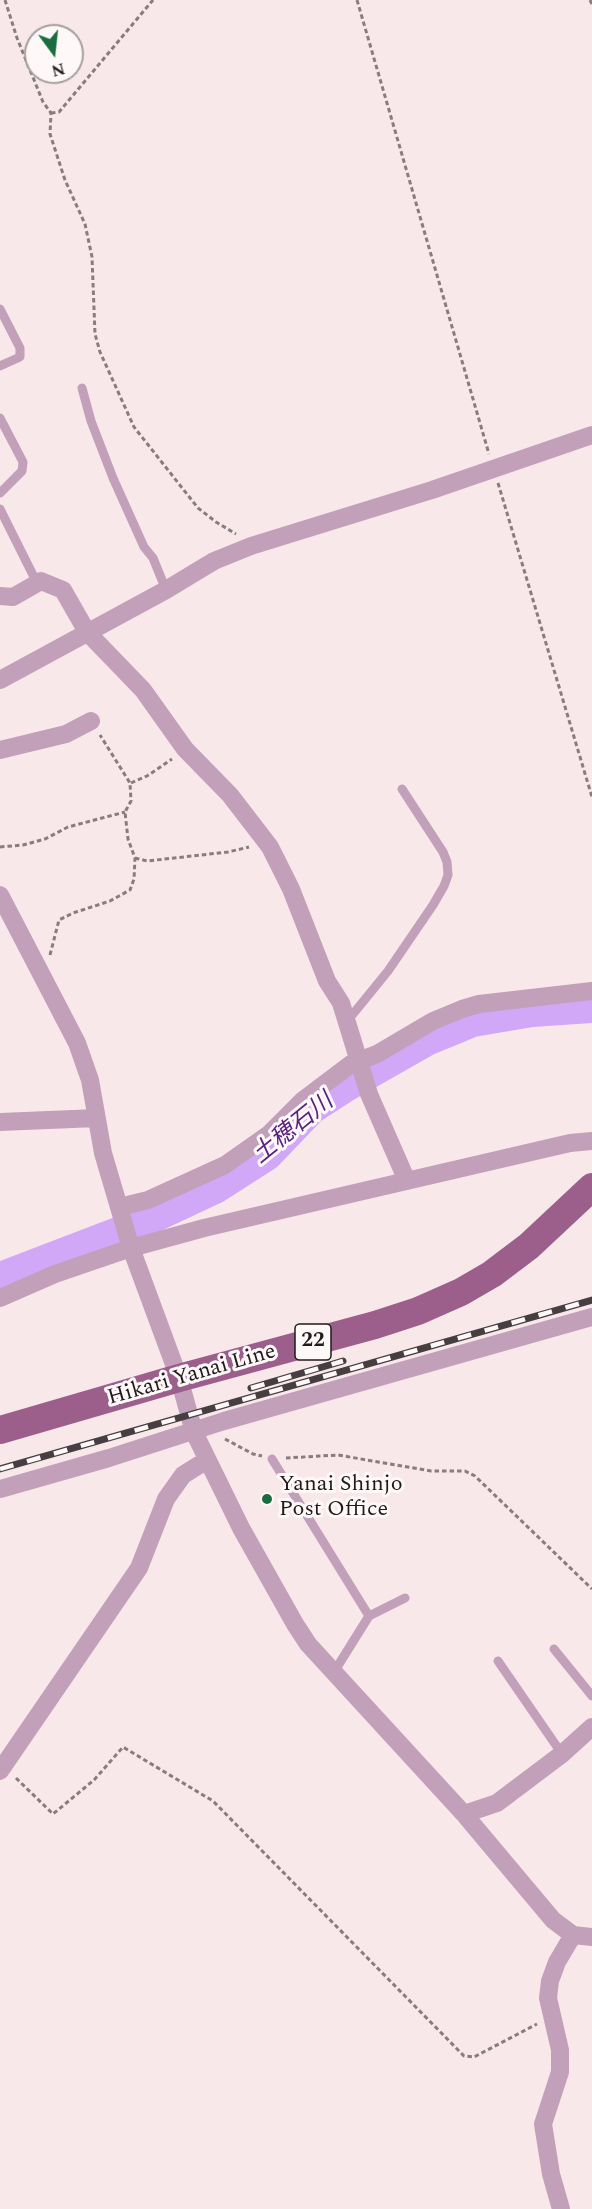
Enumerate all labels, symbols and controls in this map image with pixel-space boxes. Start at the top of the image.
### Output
north arrow [24,24,84,84]
text: N [49,56,68,83]
water label: 土穂石川 [248,1089,340,1171]
road number: 22 [295,1324,331,1360]
street label: Hikari Yanai Line [105,1339,279,1413]
place label: Yanai Shinjo Post Office [279,1473,403,1524]
marker: Yanai Shinjo Post Office [260,1492,274,1506]

